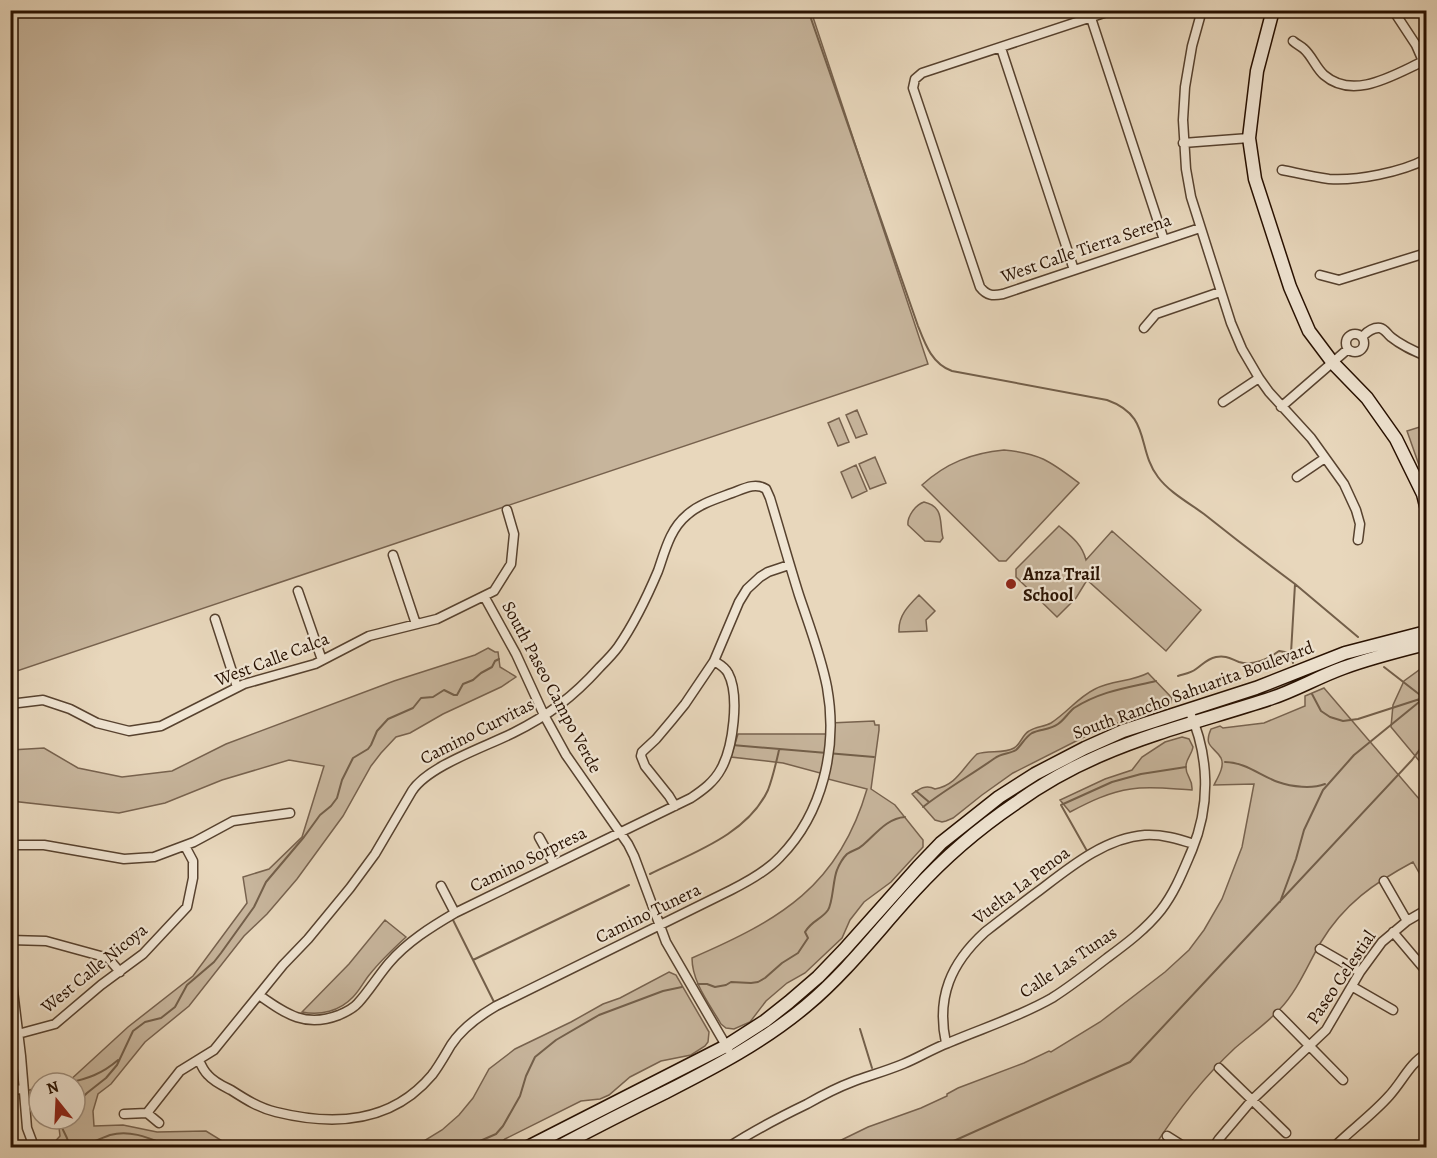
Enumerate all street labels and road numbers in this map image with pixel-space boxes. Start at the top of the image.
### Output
street label: West Calle Tierra Serena [997,207,1175,289]
street label: South Paseo Campo Verde [496,597,608,777]
street label: West Calle Calca [211,626,333,692]
street label: South Rancho Sahuarita Boulevard [1069,635,1317,745]
street label: Camino Curvitas [416,692,538,770]
street label: Camino Sorpresa [466,820,591,898]
street label: Vuelta La Penoa [967,840,1075,930]
street label: Camino Tunera [591,877,705,949]
street label: West Calle Nicoya [35,917,153,1019]
street label: Calle Las Tunas [1014,920,1122,1004]
street label: Paseo Celestial [1301,925,1382,1029]

